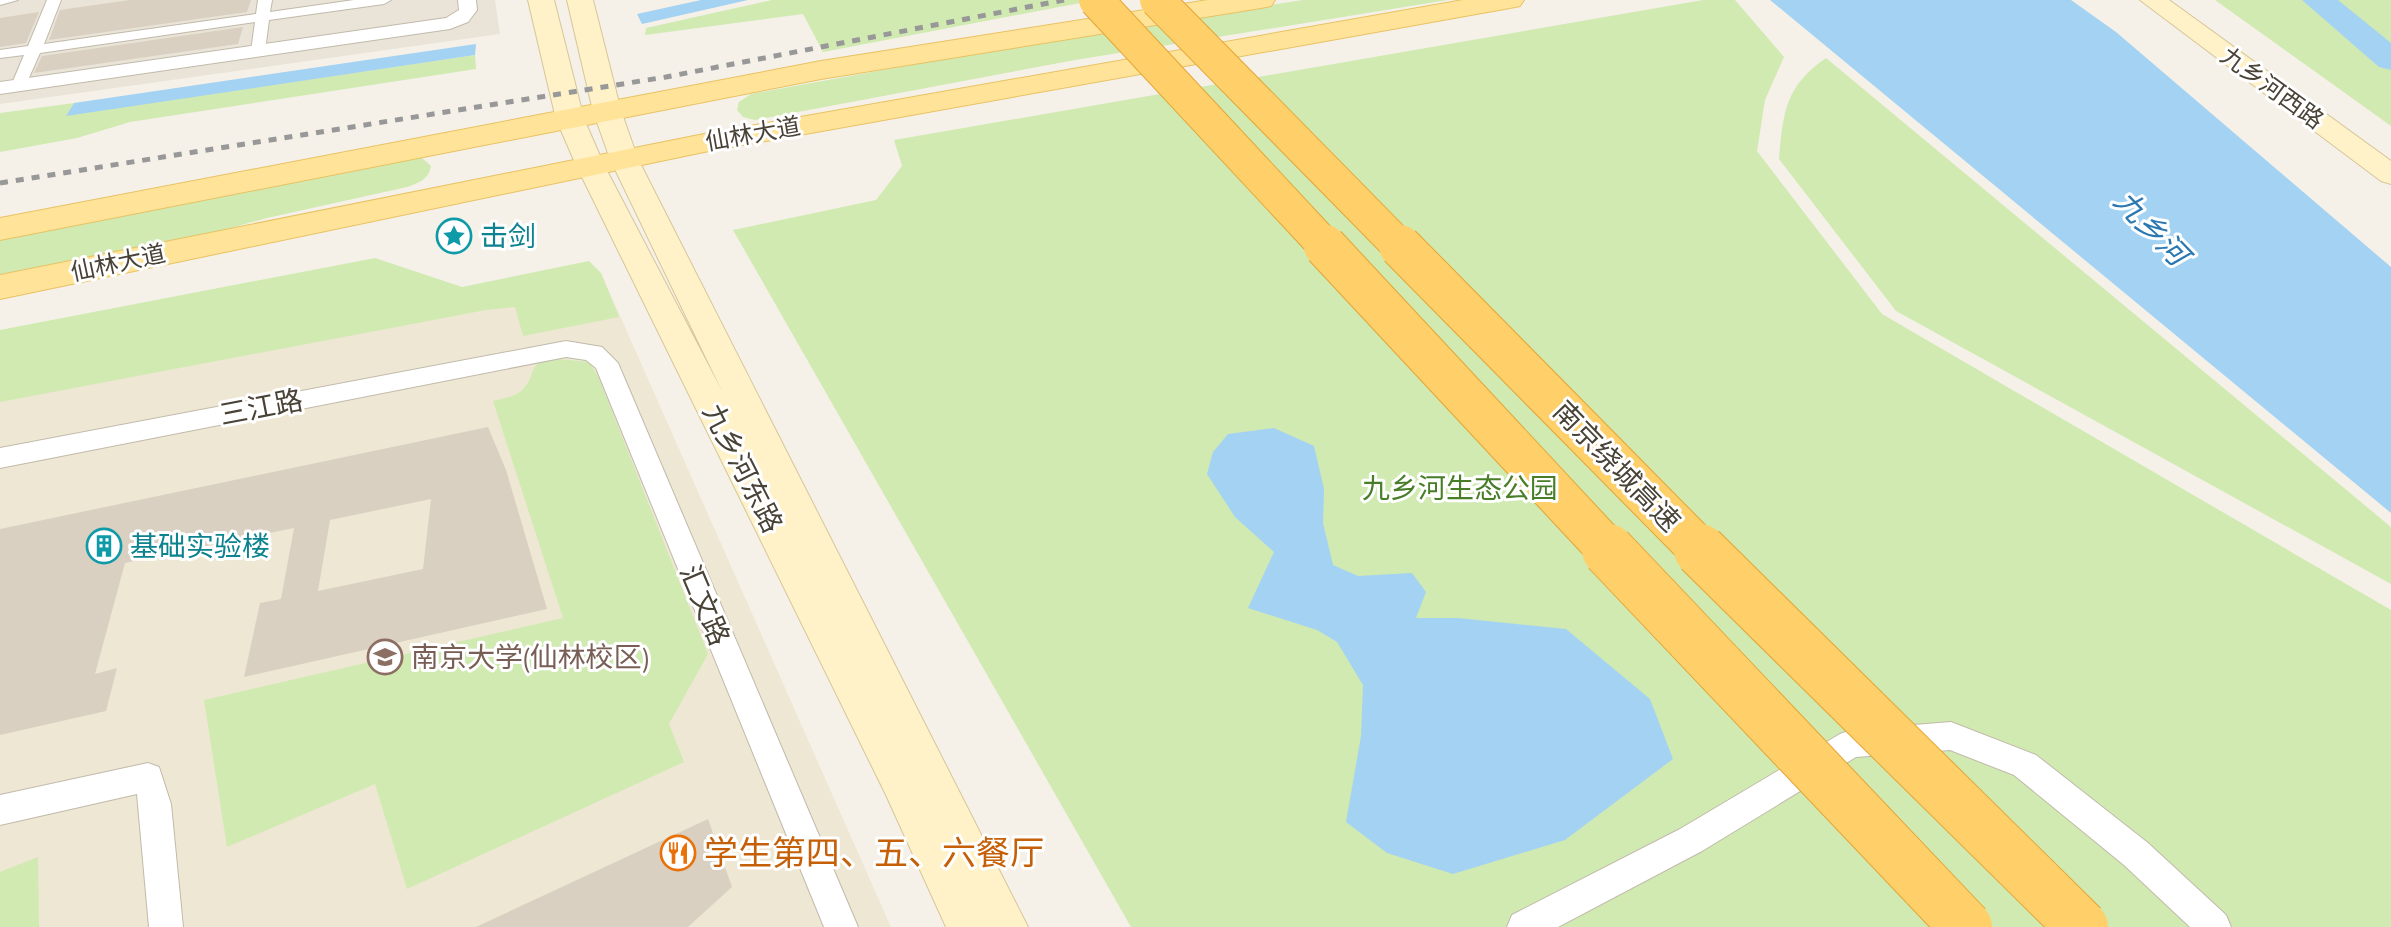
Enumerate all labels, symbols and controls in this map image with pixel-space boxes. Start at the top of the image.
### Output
street label: 九乡河西路 [2215,40,2330,135]
street label: 仙林大道 [703,110,803,157]
water label: 九乡河 [2107,181,2201,276]
place icon: 击剑 [435,217,473,255]
place label: 击剑 [480,217,536,254]
street label: 仙林大道 [68,237,168,288]
street label: 三江路 [216,380,306,433]
street label: 南京绕城高速 [1546,392,1689,539]
street label: 九乡河东路 [695,397,792,539]
park label: 九乡河生态公园 [1362,469,1558,506]
building icon: 基础实验楼 [85,527,123,565]
place label: 基础实验楼 [130,527,270,564]
street label: 汇文路 [672,559,739,651]
school or university icon: 南京大学(仙林校区) [366,638,404,676]
place label: 南京大学(仙林校区) [411,638,649,675]
place label: 学生第四、五、六餐厅 [704,830,1044,874]
restaurant icon: 学生第四、五、六餐厅 [659,834,697,872]

